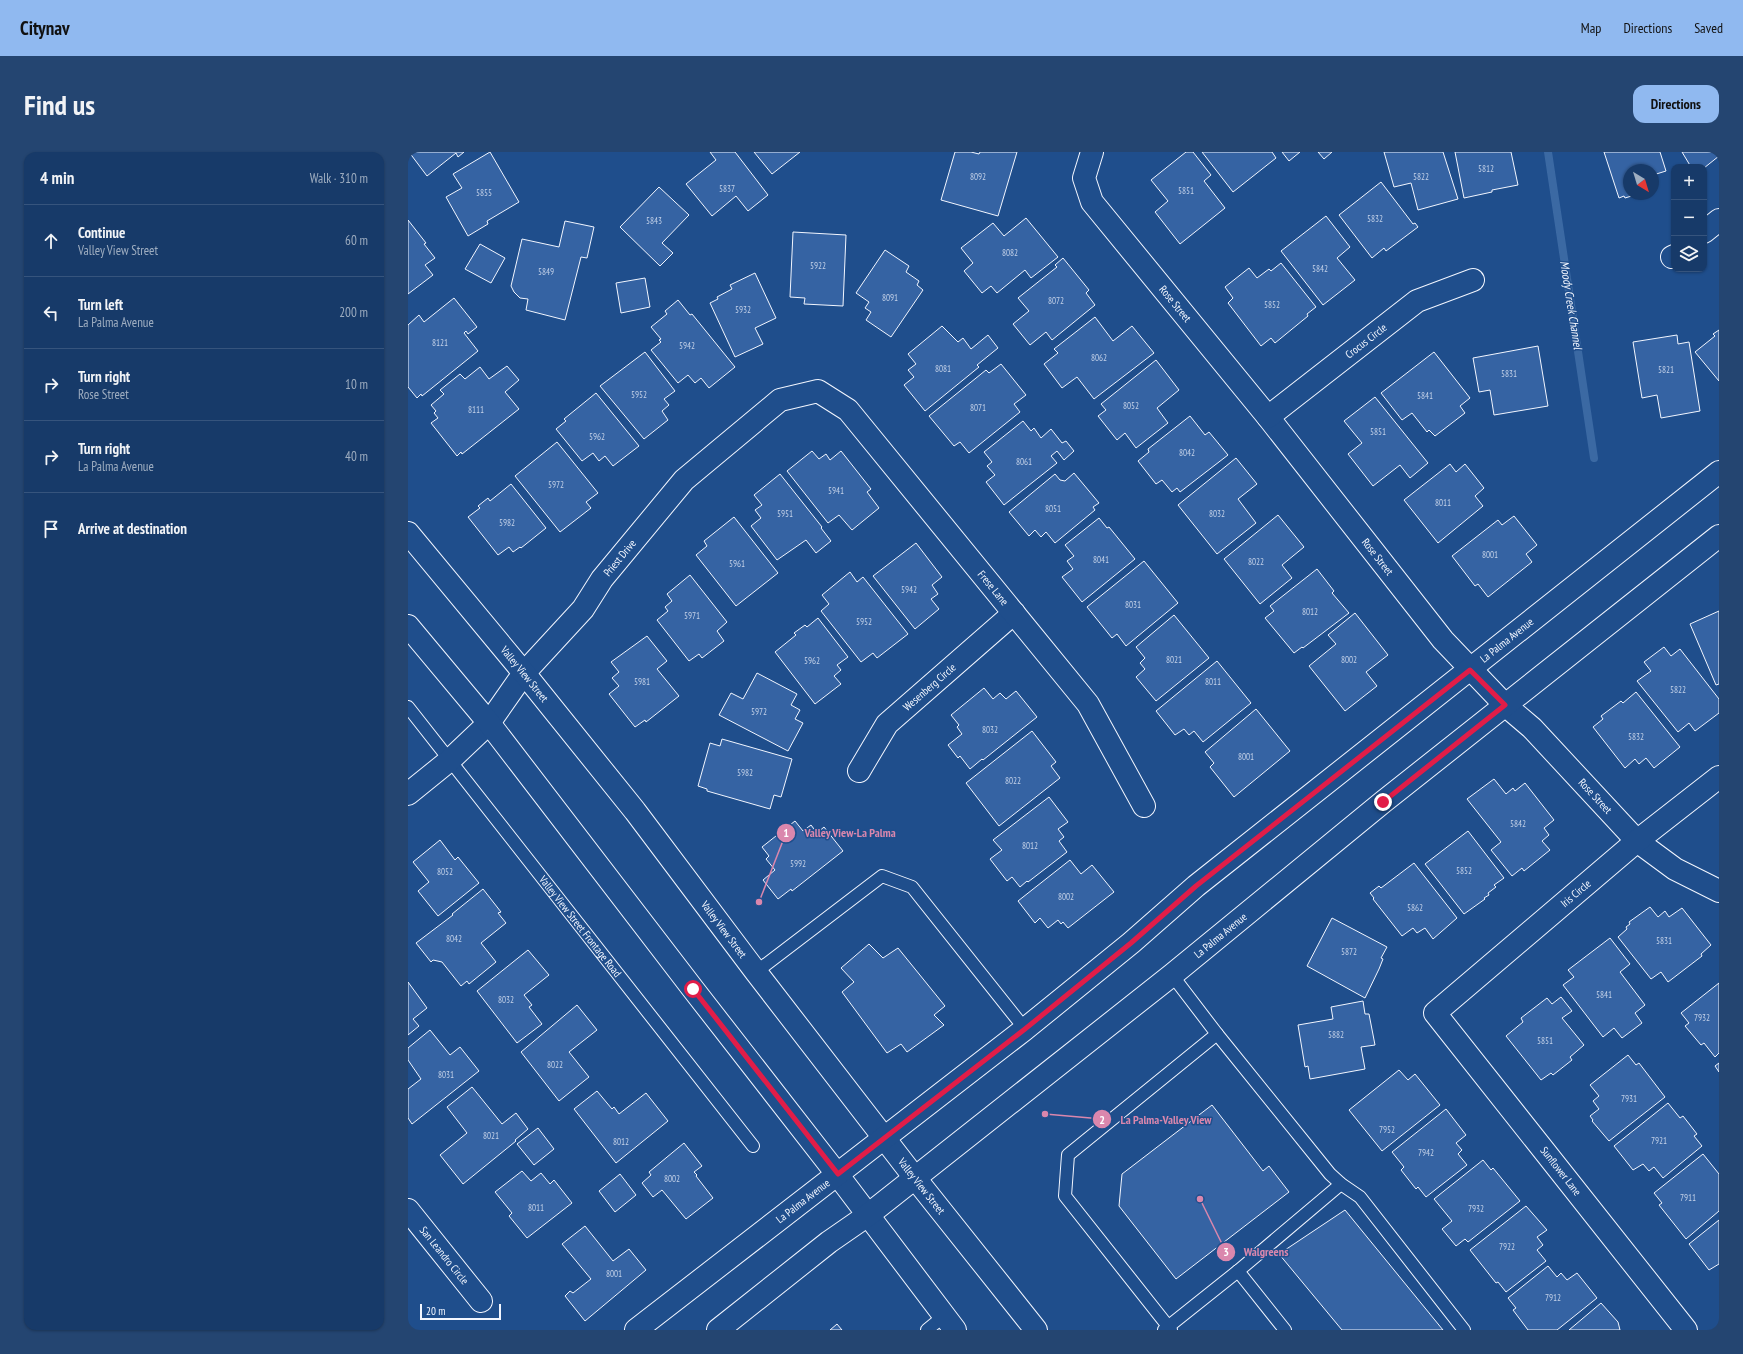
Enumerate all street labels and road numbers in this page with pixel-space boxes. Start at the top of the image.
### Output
street label: Rose Street [1156,283,1194,325]
street label: Crocus Circle [1342,320,1390,361]
street label: Rose Street [1359,535,1396,578]
street label: Priest Drive [600,536,639,579]
street label: Frese Lane [975,568,1012,608]
street label: La Palma Avenue [1477,614,1537,666]
street label: Valley View Street [497,643,551,705]
street label: Wesenberg Circle [900,660,959,714]
street label: Rose Street [1575,776,1615,817]
street label: Valley View Street Frontage Road [536,872,625,980]
street label: Iris Circle [1558,876,1594,910]
street label: Valley View Street [697,897,750,961]
street label: La Palma Avenue [1191,909,1250,961]
street label: Sunflower Lane [1537,1144,1585,1199]
street label: Valley View Street [895,1154,948,1217]
street label: La Palma Avenue [773,1175,833,1226]
street label: San Leandro Circle [417,1223,472,1288]

